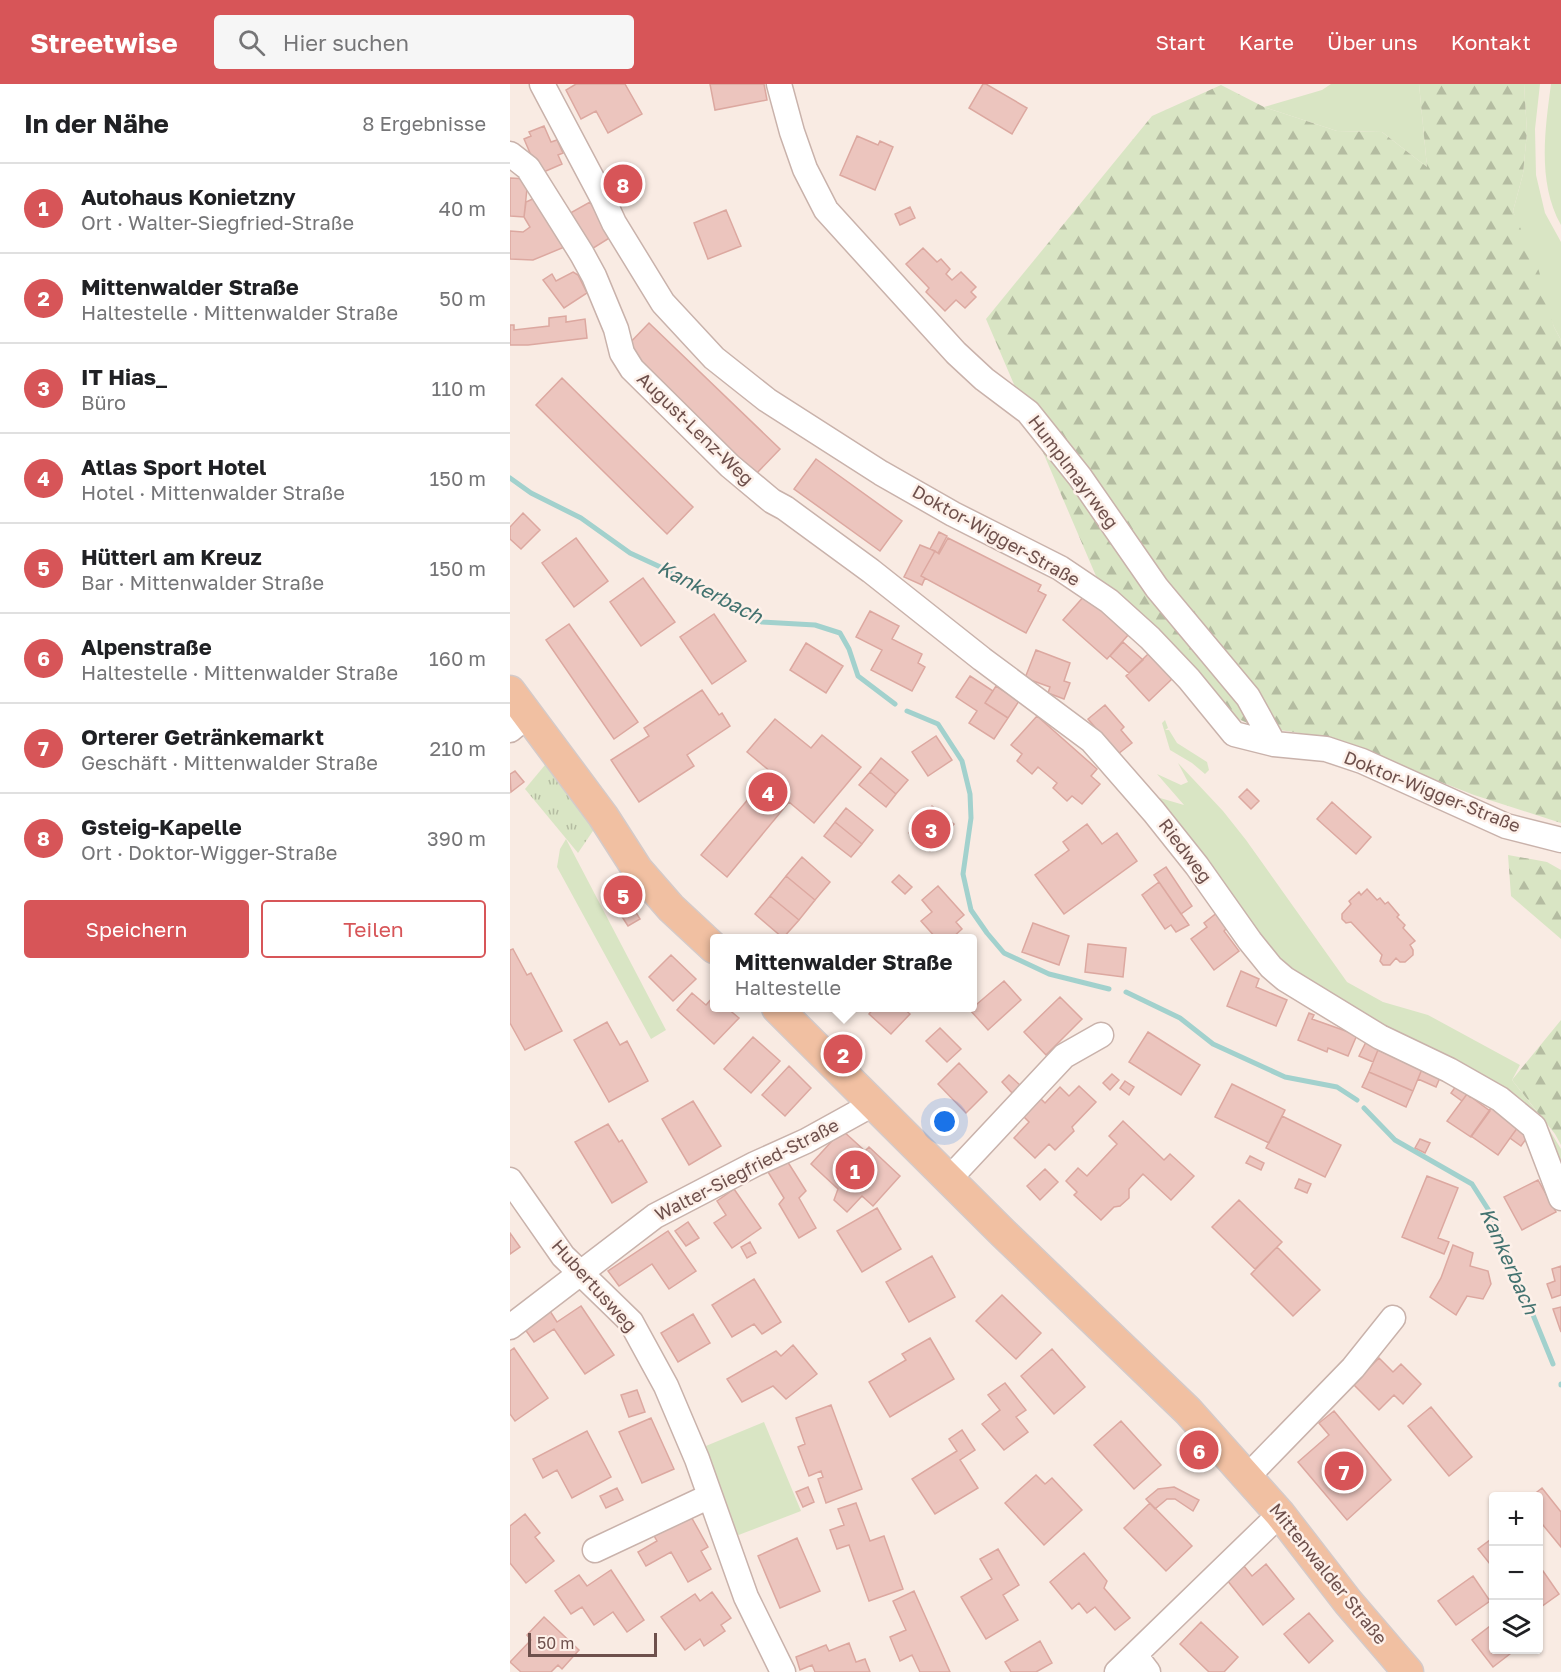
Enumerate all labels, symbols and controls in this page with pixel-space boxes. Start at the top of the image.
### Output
search box [214,15,634,69]
text: Streetwise [30,26,178,59]
icon: search [235,26,268,59]
text: Hier suchen [283,29,409,56]
text: Start [1155,29,1206,55]
text: Karte [1239,29,1294,55]
text: Über uns [1327,29,1418,55]
text: Kontakt [1451,29,1531,55]
text: In der Nähe [24,108,169,139]
text: 8 Ergebnisse [362,111,486,135]
pin: 8 [604,162,642,206]
text: Autohaus Konietzny [81,183,296,210]
text: 1 [38,196,49,220]
text: 40 m [439,196,486,220]
text: Ort · Walter-Siegfried-Straße [81,210,354,234]
text: Mittenwalder Straße [81,273,299,300]
text: 2 [37,286,50,310]
text: 50 m [439,286,486,310]
text: Haltestelle · Mittenwalder Straße [81,300,398,324]
text: IT Hias_ [81,363,167,390]
street label: August-Lenz-Weg [633,367,758,489]
text: 3 [37,376,50,400]
text: 110 m [432,376,486,400]
text: Büro [81,390,126,414]
street label: Humplmayrweg [1024,410,1124,533]
text: Atlas Sport Hotel [81,453,266,480]
text: 4 [37,466,50,490]
text: 150 m [430,466,486,490]
text: Hotel · Mittenwalder Straße [81,480,345,504]
street label: Doktor-Wigger-Straße [909,480,1084,590]
text: Hütterl am Kreuz [81,543,262,570]
water label: Kankerbach [654,554,767,628]
text: 5 [37,556,50,580]
text: 150 m [430,556,486,580]
text: Bar · Mittenwalder Straße [81,570,324,594]
text: Alpenstraße [81,633,212,660]
text: 6 [37,646,50,670]
text: 160 m [429,646,486,670]
text: Haltestelle · Mittenwalder Straße [81,660,398,684]
text: Orterer Getränkemarkt [81,723,324,750]
text: 7 [38,736,49,760]
text: 210 m [430,736,486,760]
street label: Doktor-Wigger-Straße [1341,746,1524,837]
text: Geschäft · Mittenwalder Straße [81,750,378,774]
pin: 4 [748,770,788,814]
pin: 3 [912,806,950,852]
text: Gsteig-Kapelle [81,813,242,840]
street label: Riedweg [1155,814,1217,887]
text: 8 [37,826,50,850]
text: 390 m [427,826,486,850]
text: Ort · Doktor-Wigger-Straße [81,840,337,864]
pin: 5 [604,872,642,918]
button: Speichern [24,900,249,958]
button: Teilen [261,900,486,958]
popup [710,934,977,1012]
text: Mittenwalder Straße [735,948,952,975]
text: Haltestelle [735,975,841,999]
pin: 2 [824,1032,862,1076]
your location [930,1107,959,1136]
street label: Walter-Siegfried-Straße [651,1113,842,1225]
pin: 1 [836,1148,874,1192]
water label: Kankerbach [1476,1203,1544,1318]
street label: Hubertusweg [547,1234,642,1336]
pin: 6 [1180,1428,1218,1472]
pin: 7 [1324,1448,1364,1494]
map controls [1489,1492,1543,1654]
button: + [1489,1492,1543,1546]
street label: Mittenwalder Straße [1265,1498,1392,1648]
button: − [1489,1546,1543,1600]
button: layers [1489,1600,1543,1654]
scale bar [528,1630,657,1658]
text: 50 m [537,1633,574,1653]

